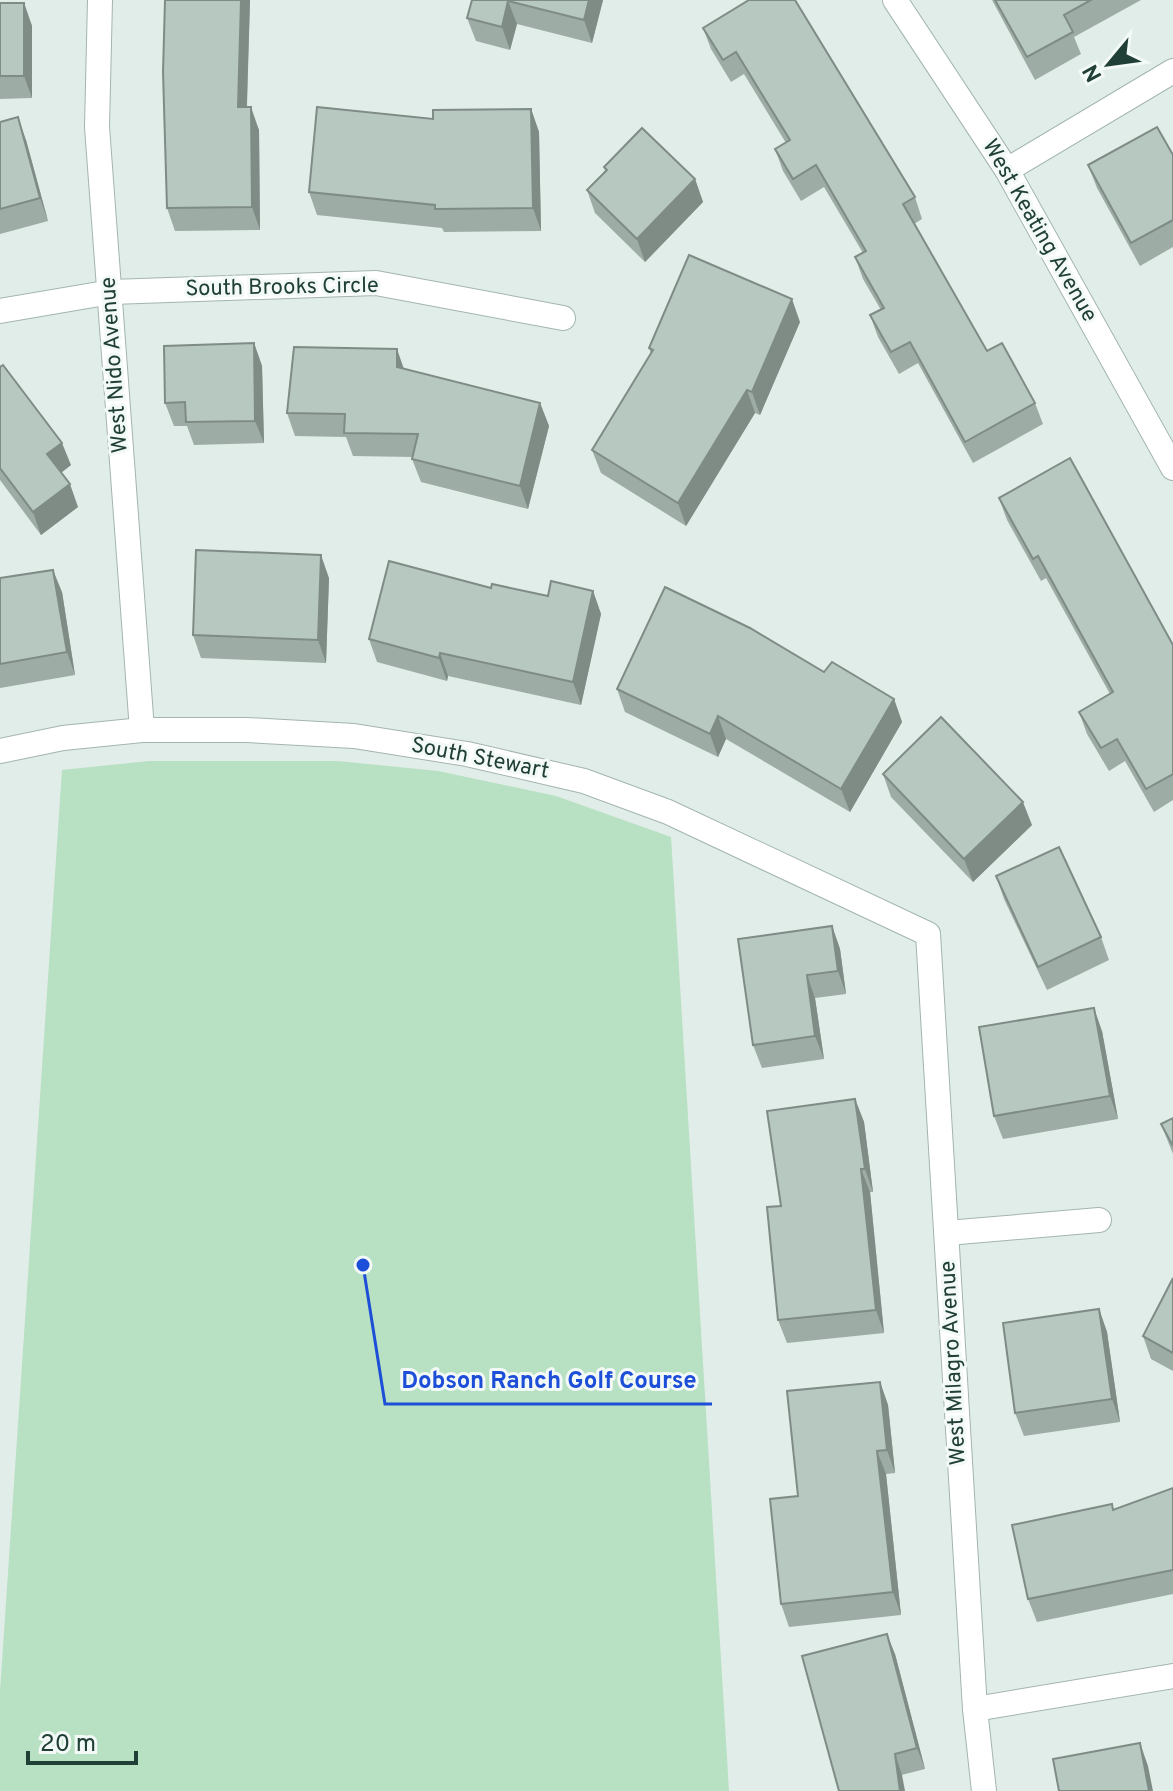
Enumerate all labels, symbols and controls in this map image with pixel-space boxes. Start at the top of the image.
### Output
north arrow [1069,24,1149,104]
text: N [1078,59,1109,86]
street label: West Keating Avenue [976,135,1102,327]
street label: South Brooks Circle [185,273,379,303]
street label: West Nido Avenue [95,276,135,454]
street label: South Stewart [409,732,551,786]
street label: West Milagro Avenue [935,1260,973,1466]
callout: Dobson Ranch Golf Course [385,1356,712,1404]
text: Dobson Ranch Golf Course [401,1367,697,1397]
scale bar [28,1715,136,1765]
text: 20 m [40,1730,96,1760]

